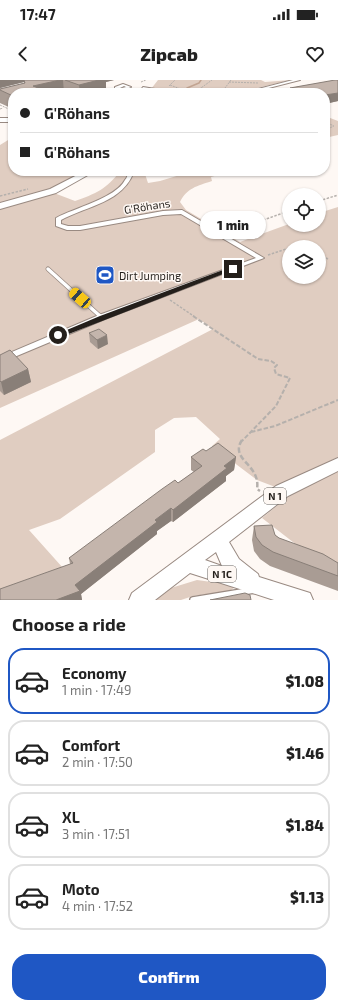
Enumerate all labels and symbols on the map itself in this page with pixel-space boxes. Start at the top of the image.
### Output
street label: G'Röhans [123,196,171,216]
callout: 1 min [200,211,266,239]
route end [224,260,242,278]
sports icon: Dirt Jumping [94,264,116,286]
place label: Dirt Jumping [119,269,181,282]
car [67,286,93,310]
route start [49,326,67,344]
road number: N 1 [264,488,286,504]
road number: N 1C [208,566,236,582]

